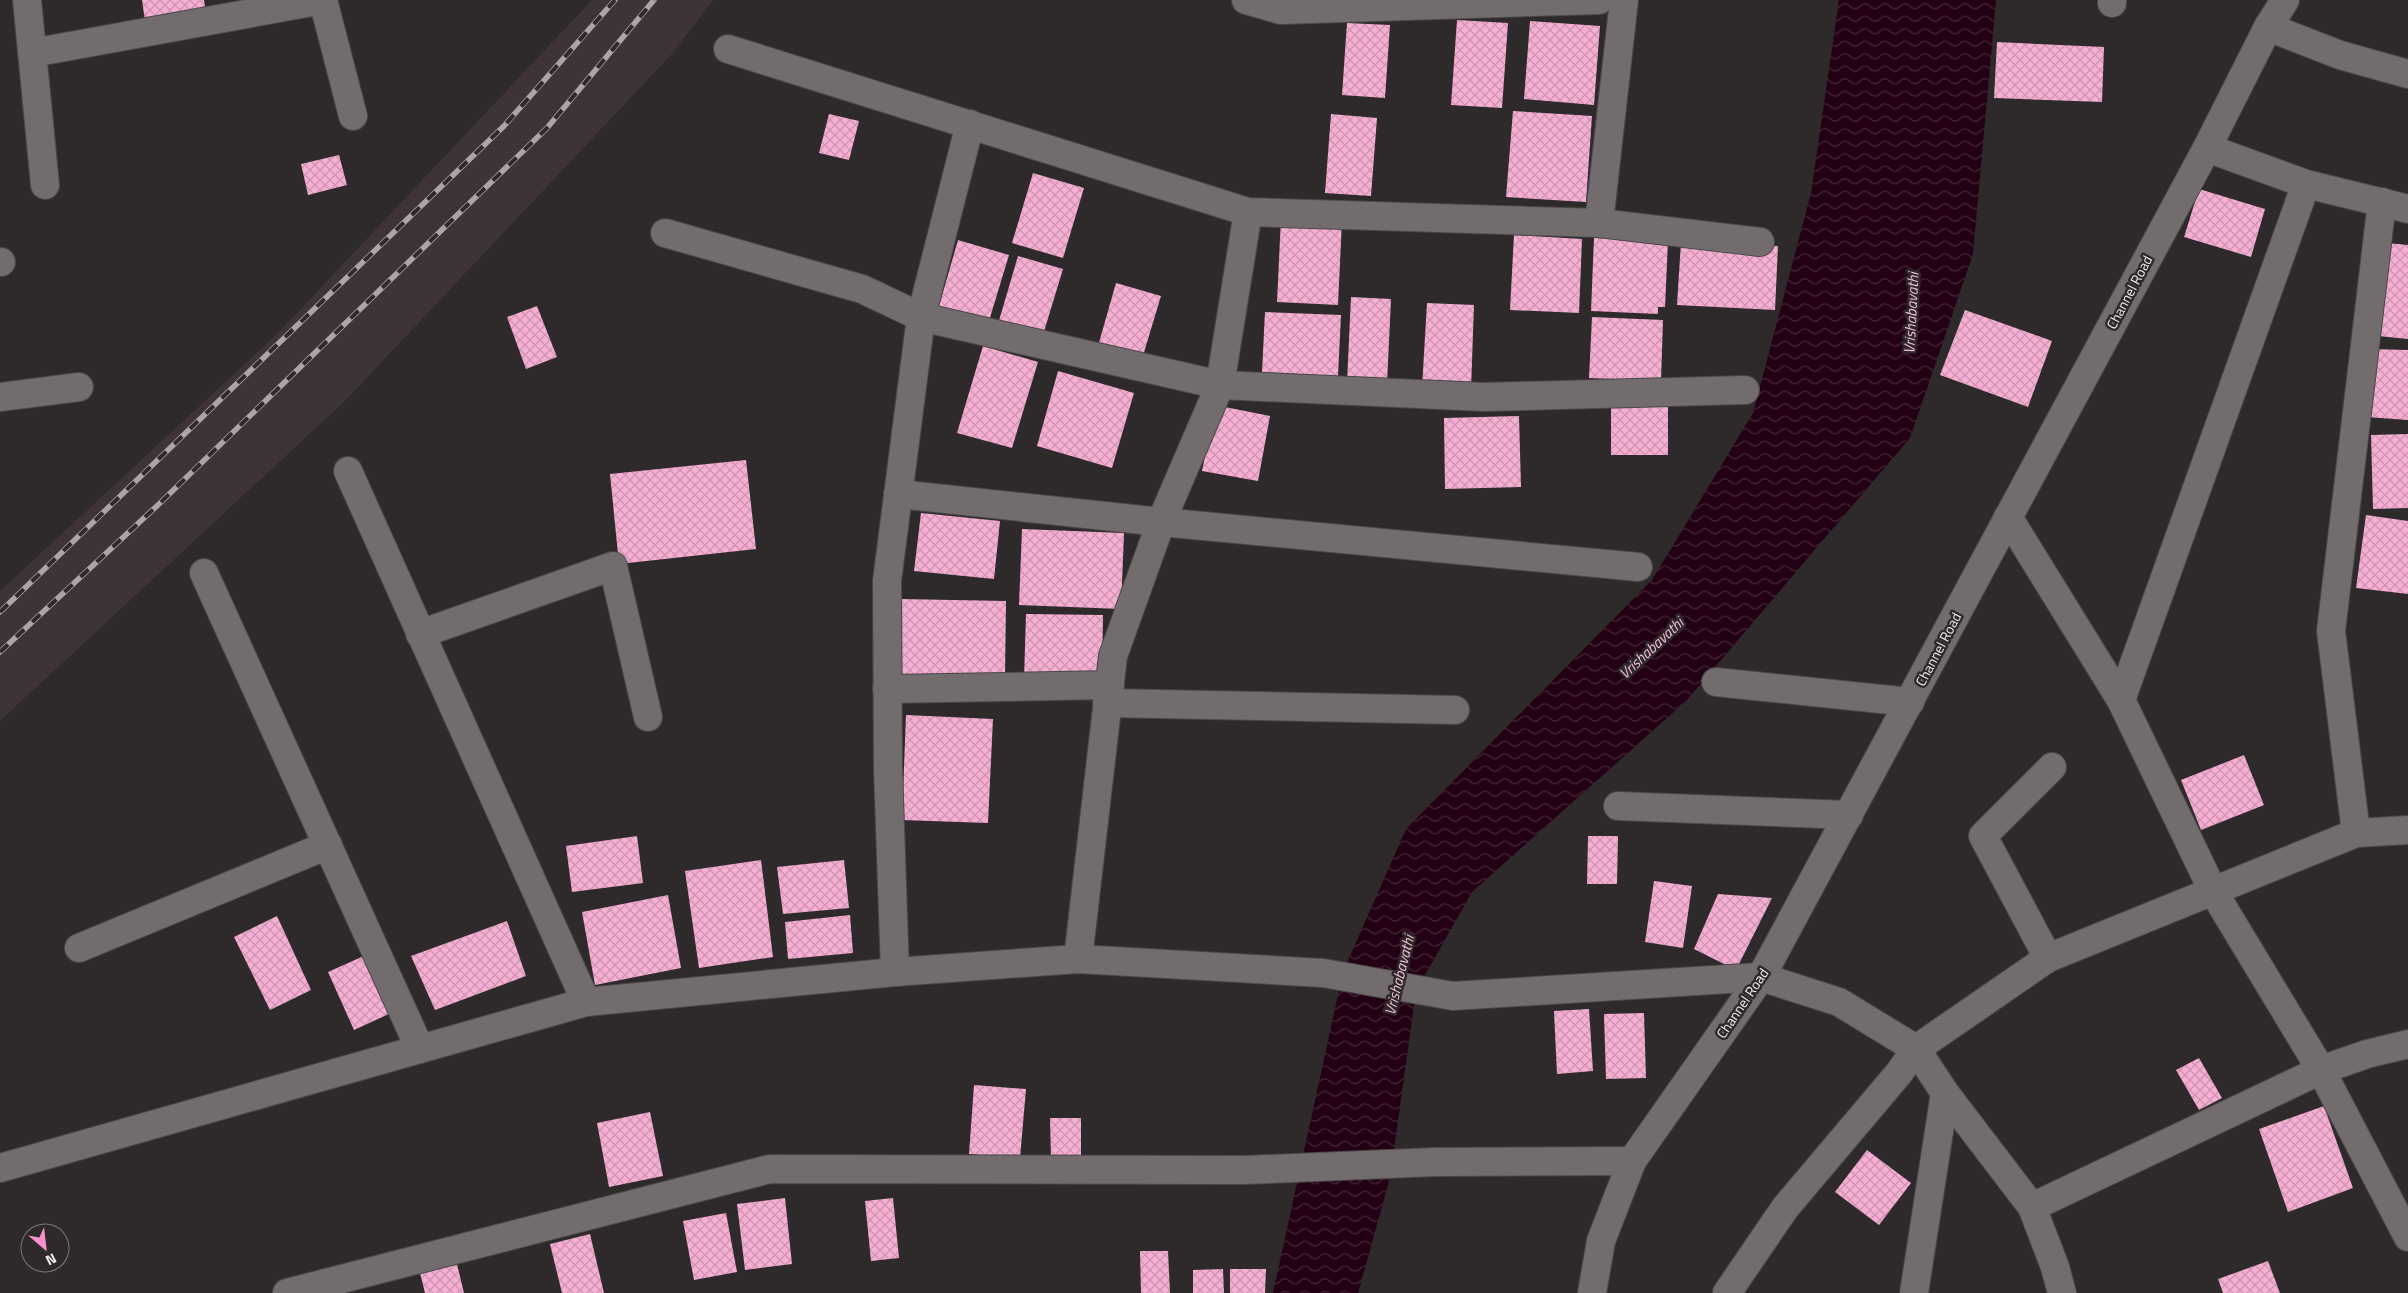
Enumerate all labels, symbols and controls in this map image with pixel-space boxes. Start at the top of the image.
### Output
street label: Channel Road [2101,251,2157,333]
water label: Vrishabavathi [1897,270,1925,354]
street label: Channel Road [1910,608,1966,690]
water label: Vrishabavathi [1613,610,1690,684]
water label: Vrishabavathi [1378,931,1420,1017]
street label: Channel Road [1711,964,1773,1042]
north arrow [20,1223,70,1273]
text: N [42,1248,61,1271]

